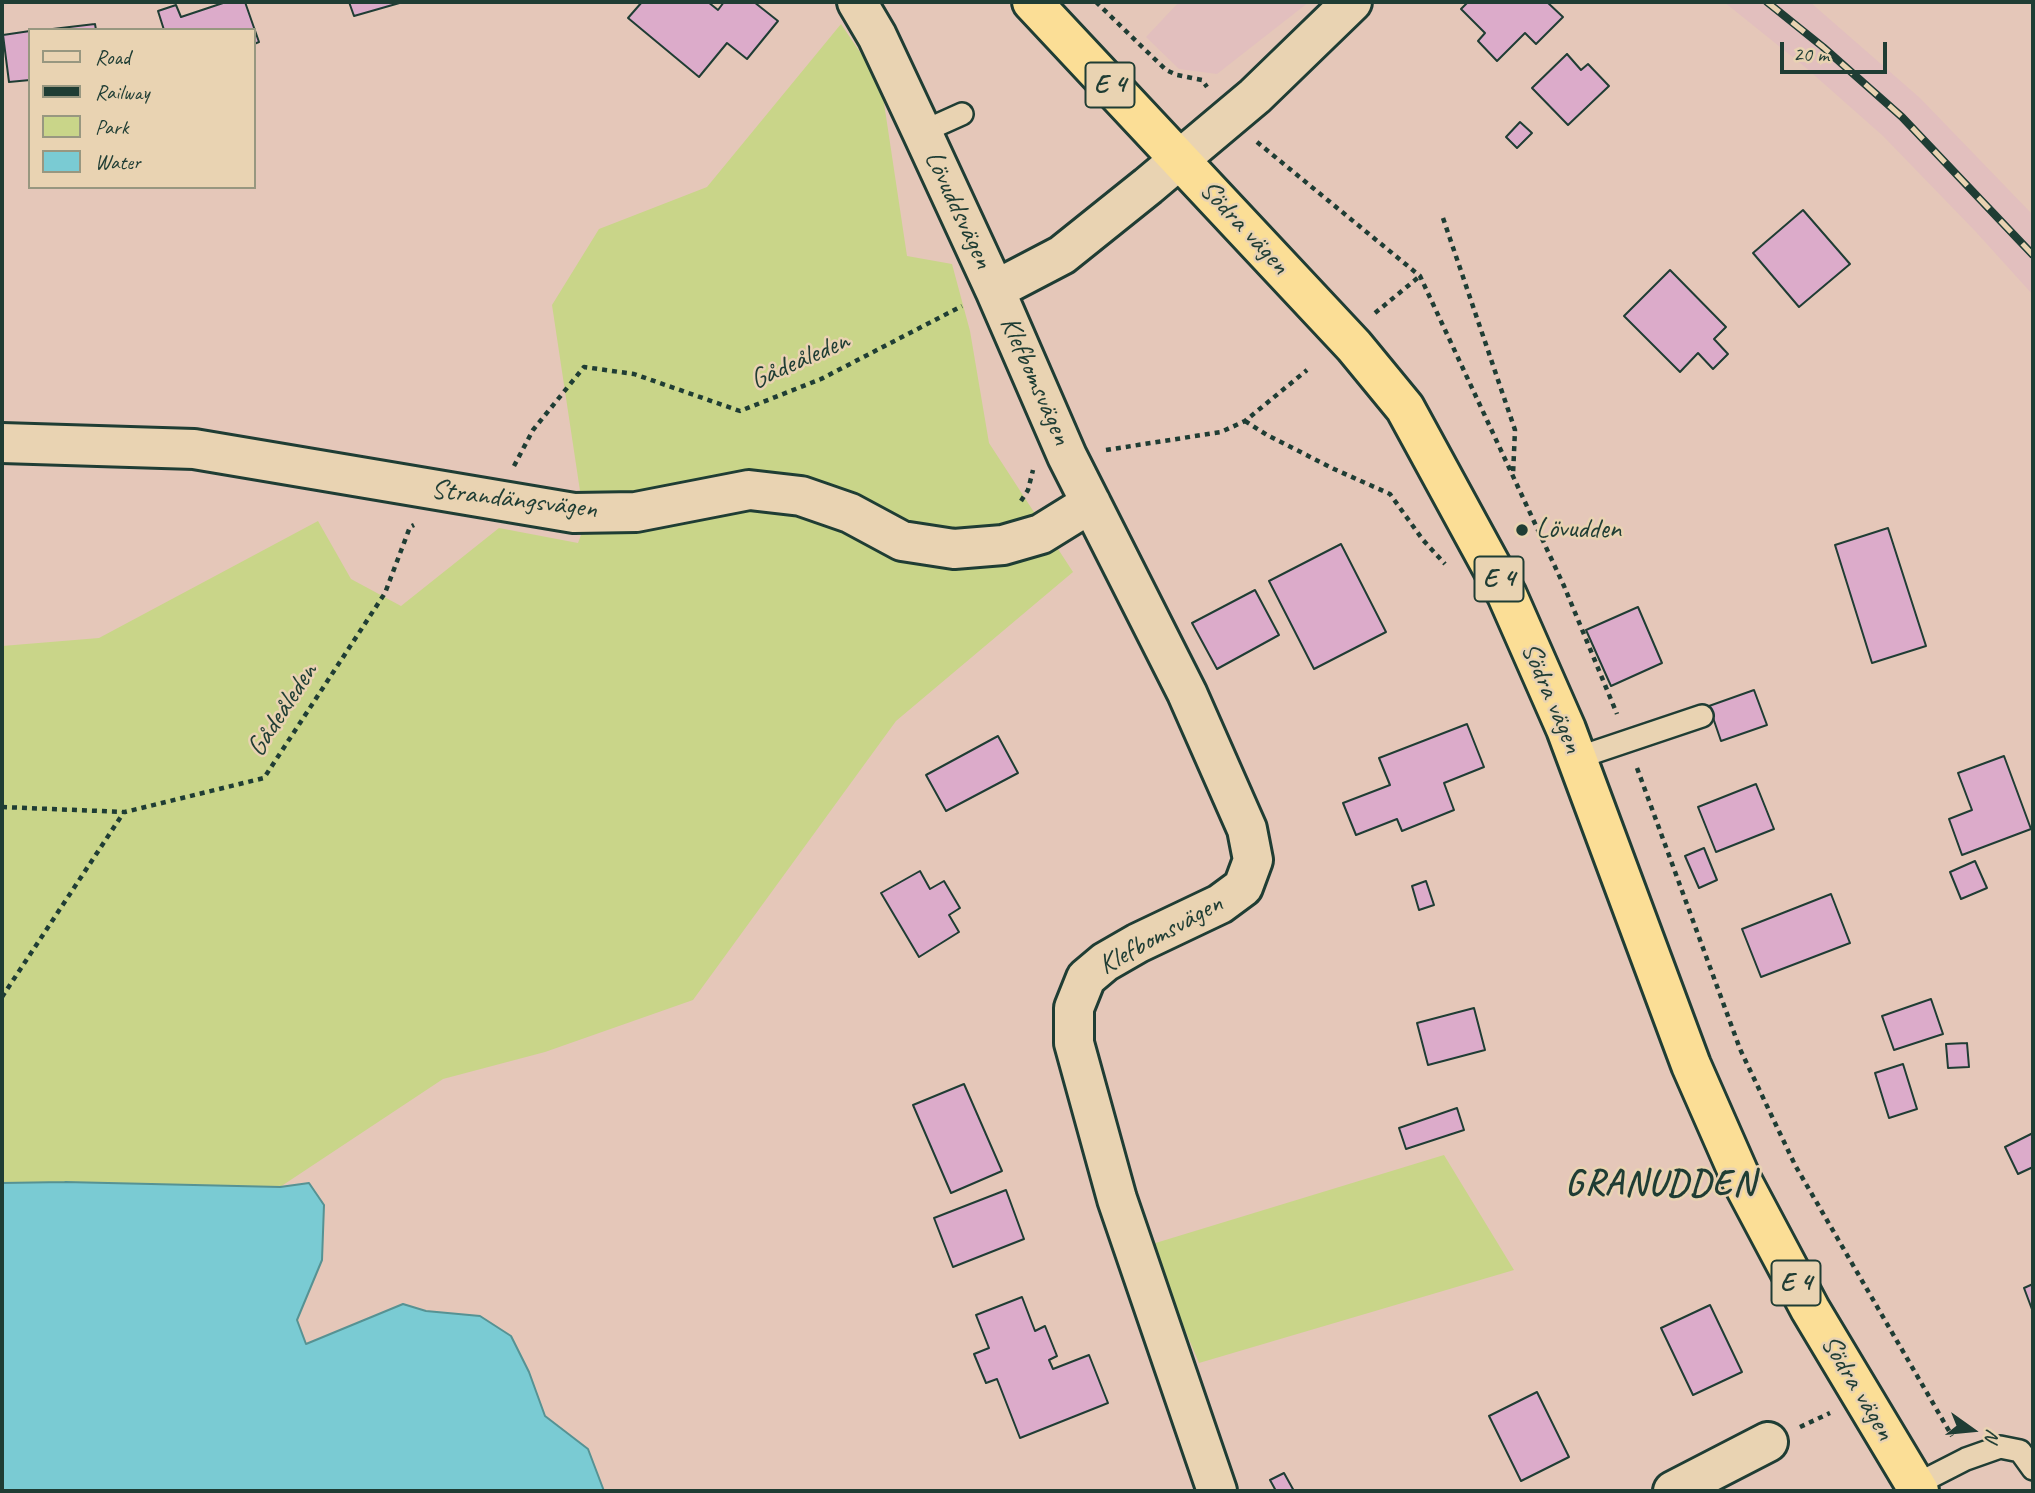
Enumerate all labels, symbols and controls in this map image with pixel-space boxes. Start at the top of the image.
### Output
legend [28,28,256,189]
scale bar [1783,28,1890,72]
text: 20 m [1793,41,1829,67]
text: Road [95,44,130,70]
road number: E 4 [1086,62,1134,108]
text: Railway [95,79,149,105]
text: Park [95,114,128,140]
street label: Lövuddsvägen [916,146,1000,274]
text: Water [95,149,141,175]
street label: Södra vägen [1192,174,1296,282]
street label: Klefbomsvägen [992,312,1078,450]
street label: Gådeåleden [745,324,855,398]
street label: Strandängsvägen [429,473,599,527]
place label: Lövudden [1536,513,1621,547]
marker: Lövudden [1514,522,1530,538]
road number: E 4 [1474,556,1524,601]
street label: Södra vägen [1513,638,1589,758]
street label: Gådeåleden [240,657,326,763]
street label: Klefbomsvägen [1093,887,1229,983]
district label: GRANUDDEN [1569,1164,1753,1206]
road number: E 4 [1772,1260,1820,1306]
street label: Södra vägen [1813,1329,1901,1447]
north arrow [1937,1395,2007,1465]
text: N [1979,1427,2005,1444]

